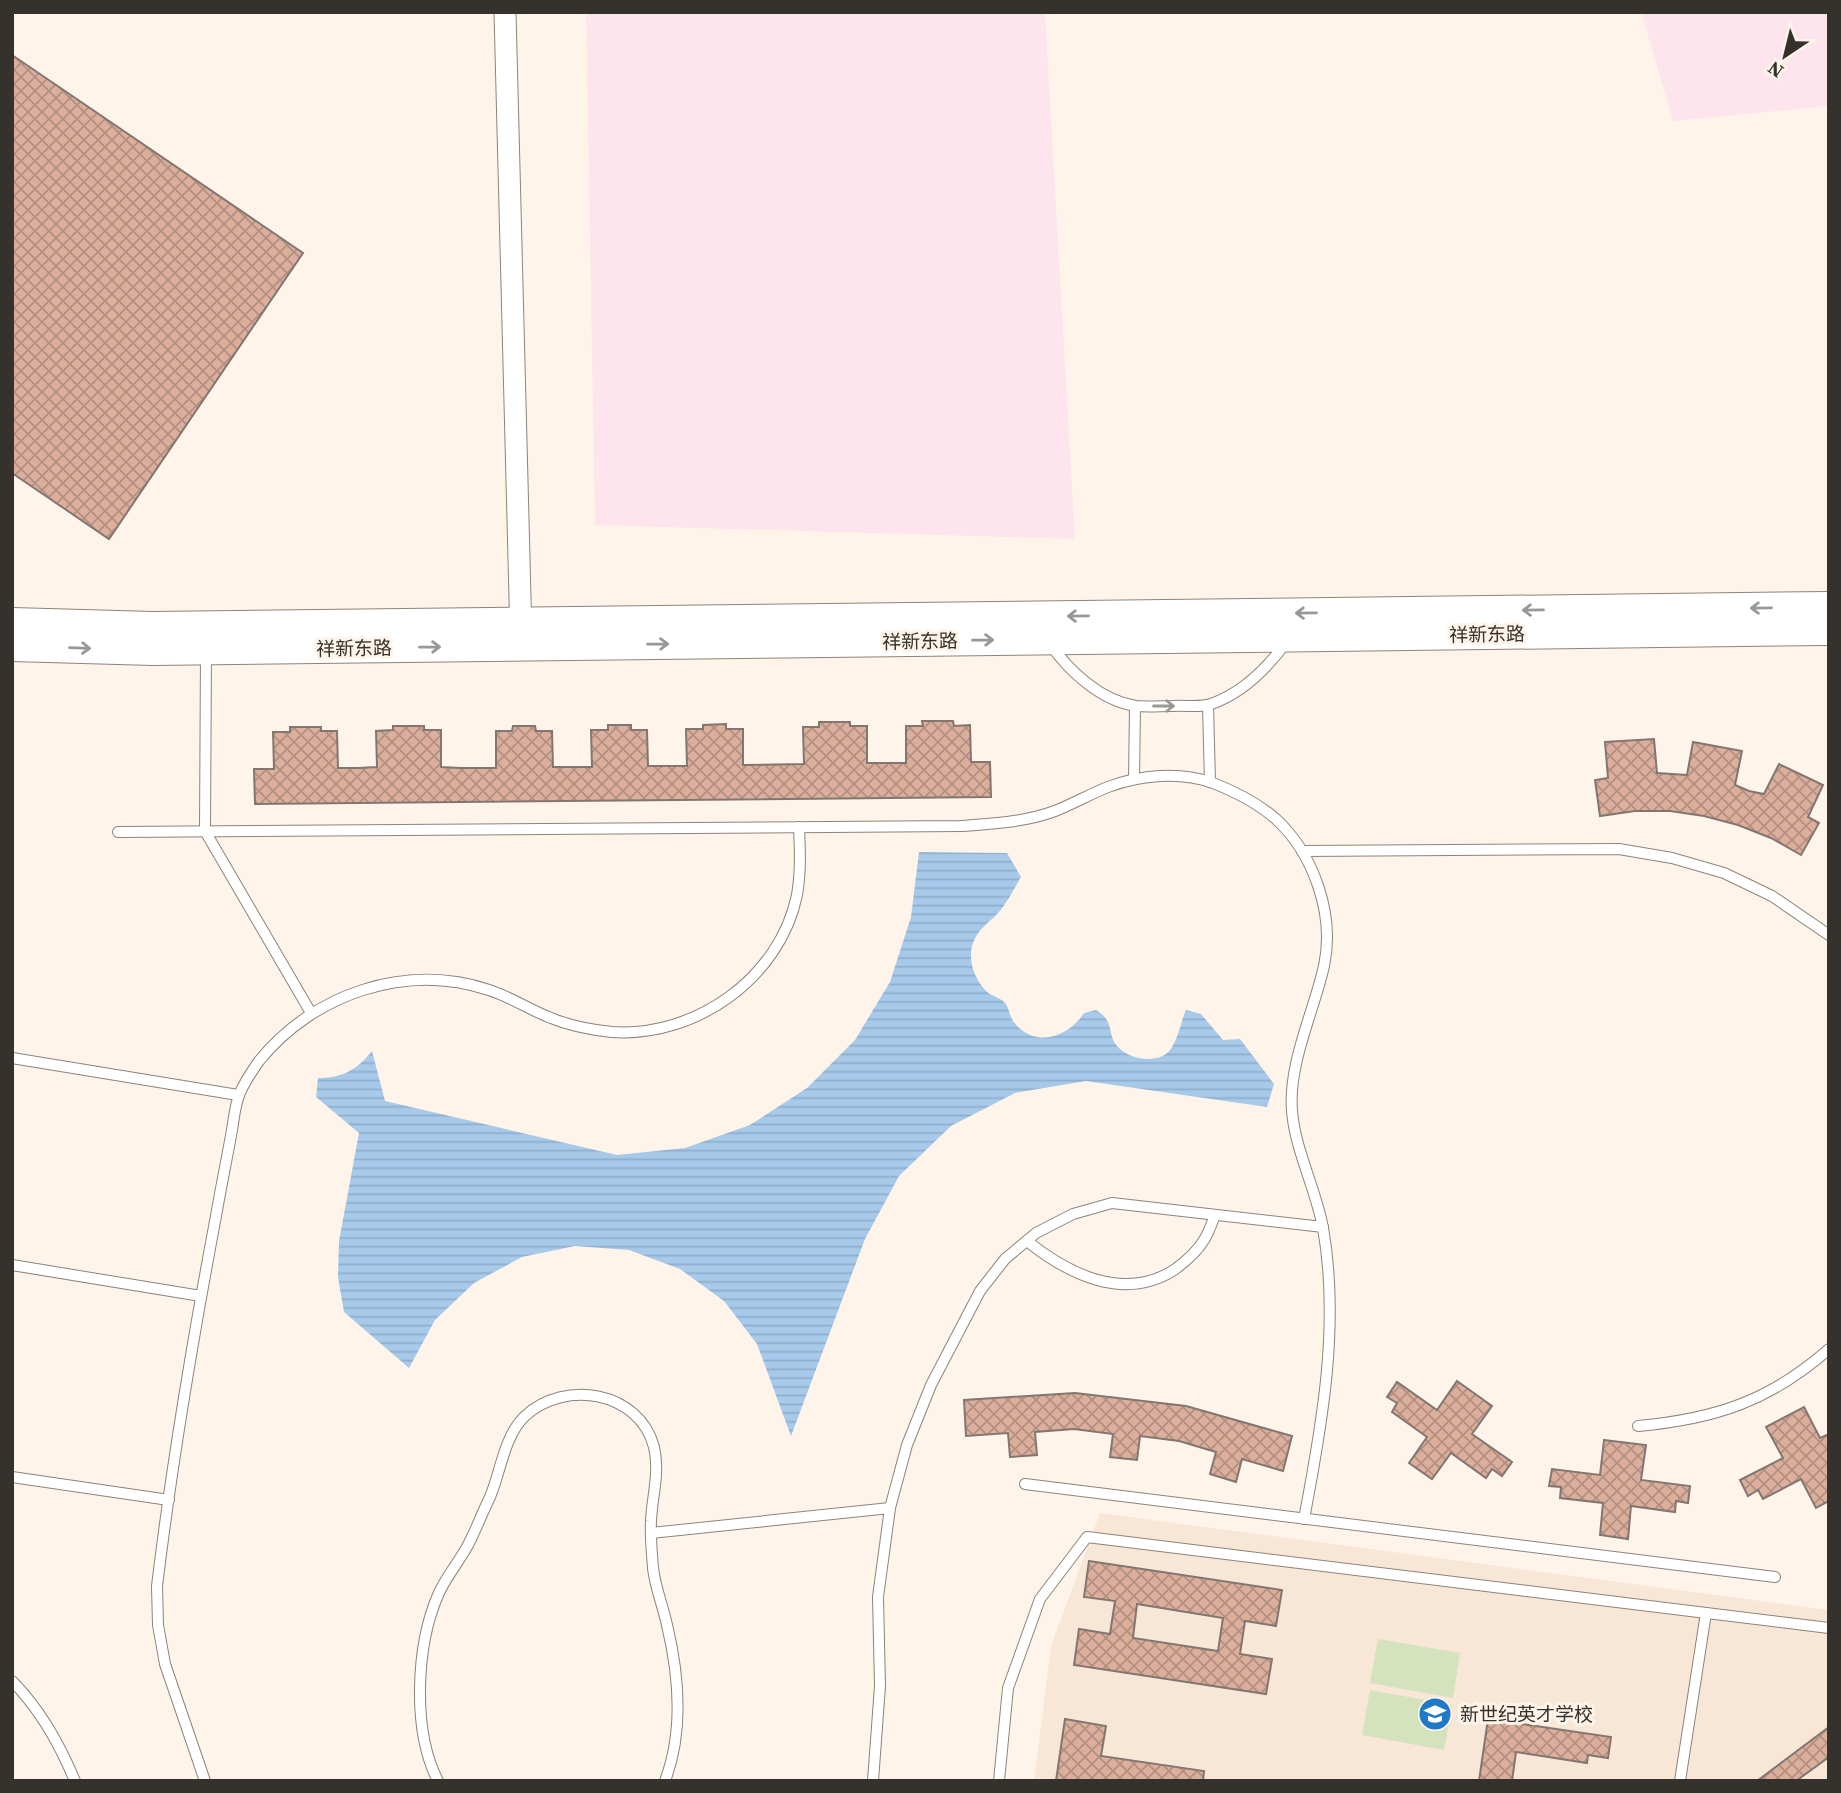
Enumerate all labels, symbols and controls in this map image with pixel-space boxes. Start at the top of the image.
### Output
north arrow [1750,21,1820,91]
text: N [1762,55,1788,85]
one-way arrow [1749,601,1772,615]
one-way arrow [1522,604,1545,617]
one-way arrow [1294,606,1317,620]
one-way arrow [1067,609,1090,623]
street label: 祥新东路 [1449,620,1525,648]
street label: 祥新东路 [882,627,958,655]
one-way arrow [972,633,995,647]
street label: 祥新东路 [316,634,392,662]
one-way arrow [646,637,669,651]
one-way arrow [419,640,442,654]
one-way arrow [69,641,92,655]
one-way arrow [1152,699,1175,713]
school or university icon: 新世纪英才学校 [1416,1695,1454,1733]
place label: 新世纪英才学校 [1460,1701,1593,1727]

